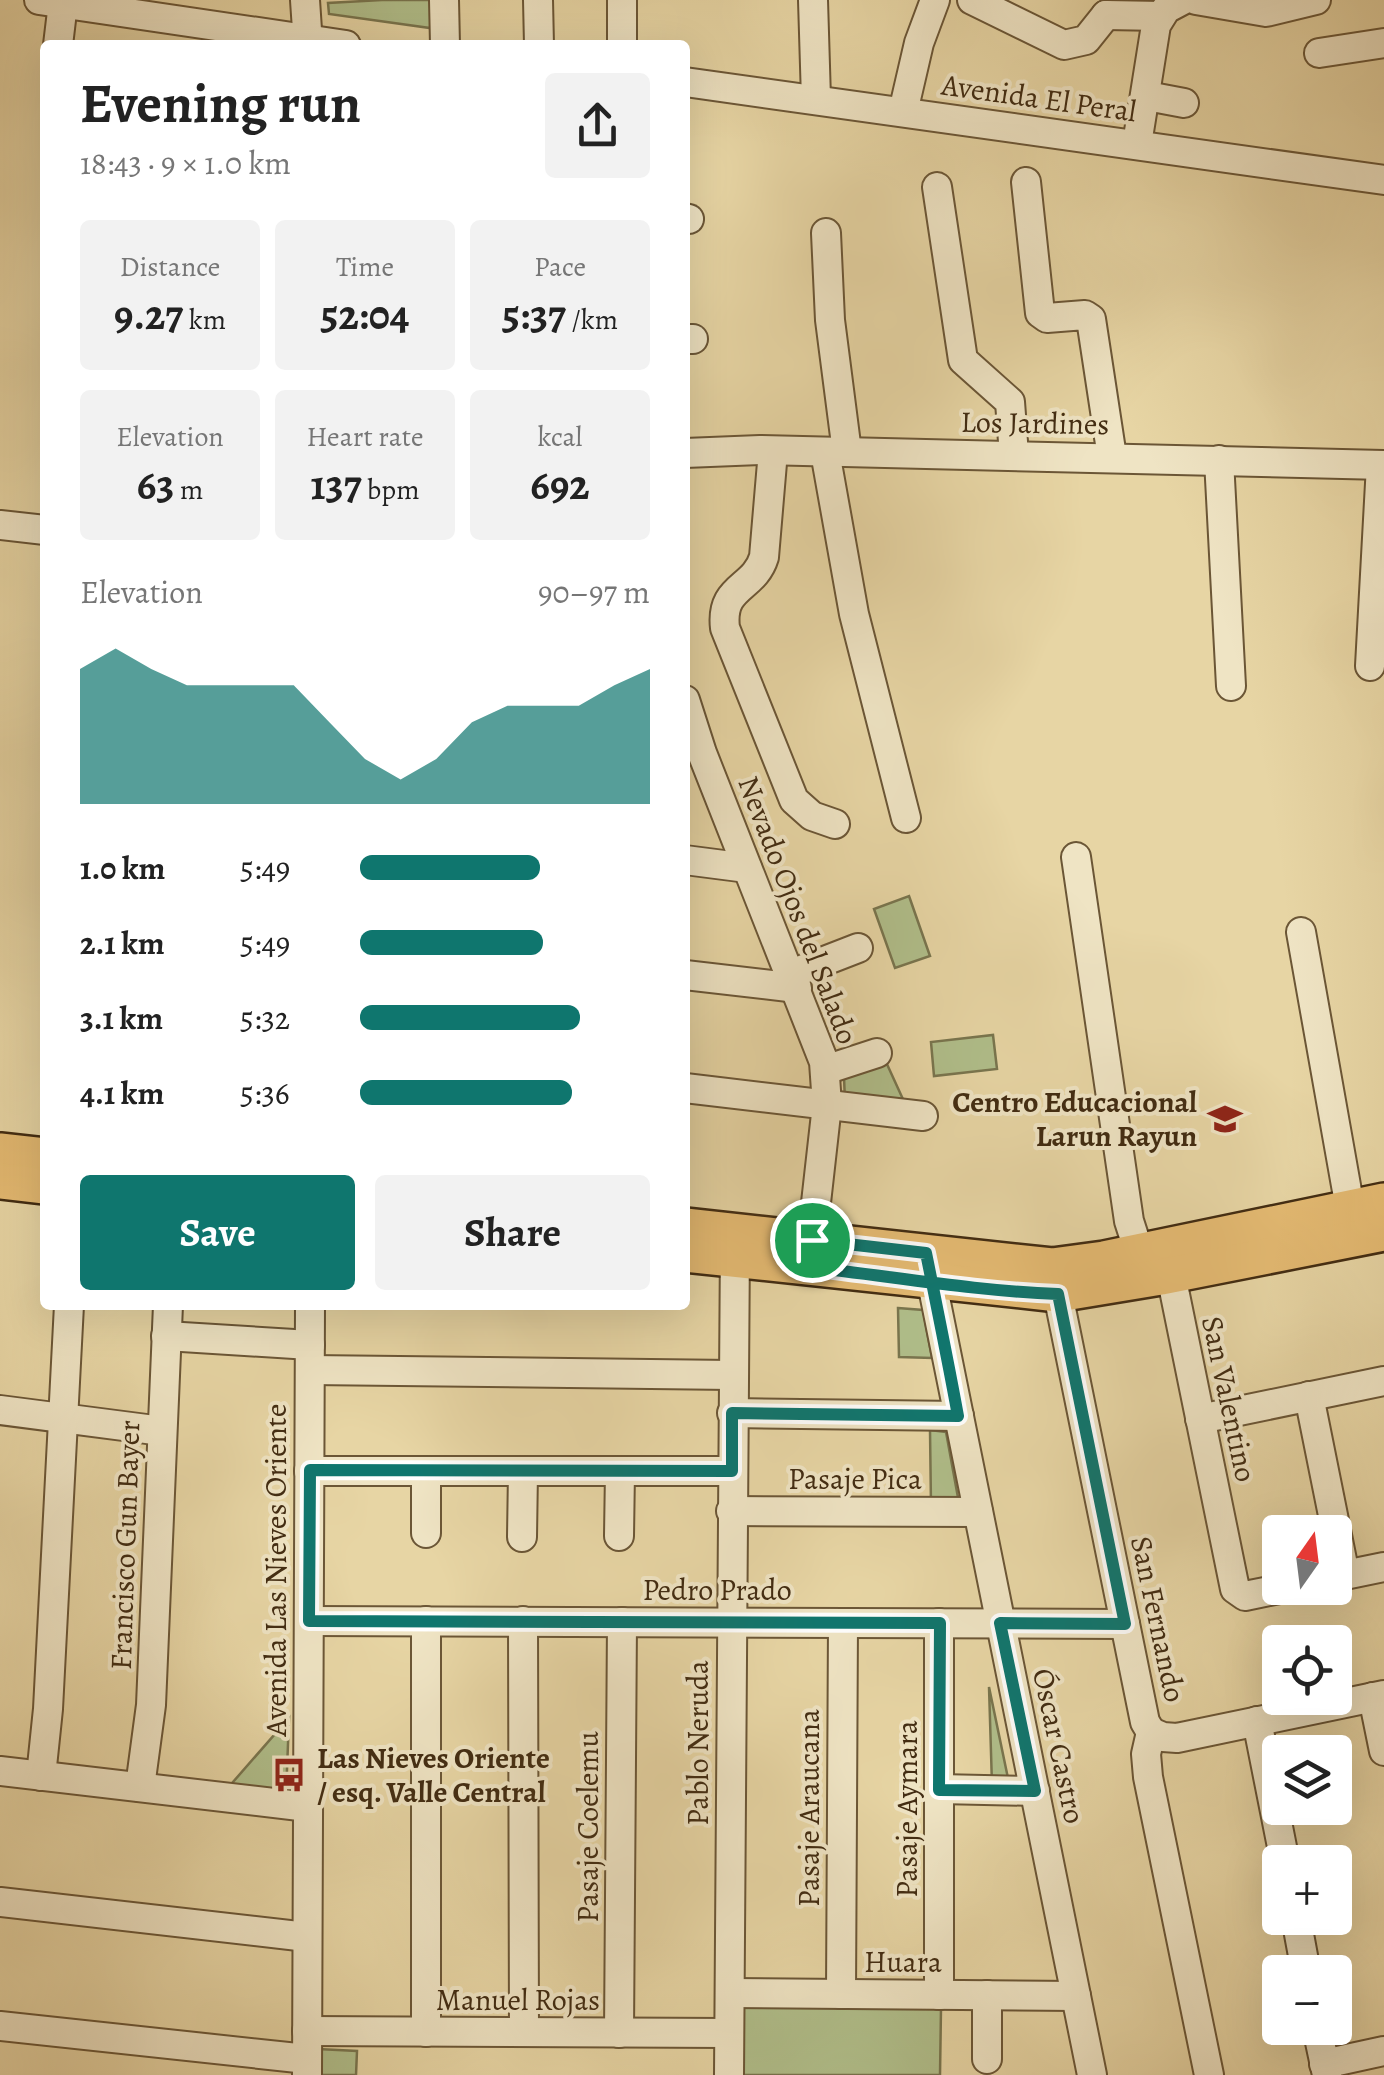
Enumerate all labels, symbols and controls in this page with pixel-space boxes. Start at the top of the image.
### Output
street label: Avenida El Peral [938,64,1139,131]
text: Evening run [80,66,361,141]
button: share [545,73,650,178]
text: 18:43 · 9 × 1.0 km [80,141,291,185]
text: Distance [120,248,220,286]
text: Time [336,248,394,286]
text: Pace [534,248,586,286]
text: 9.27 [114,286,183,343]
text: 52:04 [320,286,410,343]
text: 5:37 [502,286,566,343]
text: km [183,301,226,339]
text: /km [566,301,618,339]
street label: Los Jardines [960,402,1110,444]
text: Elevation [116,418,224,456]
text: Heart rate [307,418,423,456]
text: kcal [538,418,582,456]
text: 63 [137,456,174,513]
text: 137 [311,456,362,513]
text: 692 [530,456,590,513]
text: m [174,471,203,509]
text: bpm [362,471,419,509]
text: Elevation [80,570,203,614]
text: 90–97 m [538,570,650,614]
street label: Nevado Ojos del Salado [728,770,868,1050]
text: 1.0 km [80,846,165,890]
text: 5:49 [240,846,290,890]
text: 2.1 km [80,921,165,965]
text: 5:49 [240,921,290,965]
text: 3.1 km [80,996,163,1040]
text: 5:32 [240,996,290,1040]
text: 4.1 km [80,1071,164,1115]
text: 5:36 [240,1071,289,1115]
place label: Centro Educacional Larun Rayun [952,1082,1197,1156]
school or university icon: Centro Educacional Larun Rayun [1206,1100,1244,1138]
button: Save [80,1175,355,1290]
button: Share [375,1175,650,1290]
pin [770,1198,855,1283]
icon: arrive [785,1213,840,1268]
street label: San Valentino [1192,1312,1266,1486]
street label: Avenida Las Nieves Oriente [256,1404,296,1737]
street label: Francisco Gun Bayer [101,1419,149,1671]
street label: Pasaje Pica [788,1459,922,1499]
north arrow [1262,1515,1352,1605]
map controls [1262,1515,1352,2045]
street label: San Fernando [1121,1532,1195,1706]
street label: Pedro Prado [642,1570,792,1610]
button: locate [1262,1625,1352,1715]
street label: Pablo Neruda [678,1660,718,1826]
street label: Óscar Castro [1023,1665,1095,1827]
street label: Pasaje Araucana [789,1709,829,1907]
street label: Pasaje Aymara [887,1720,927,1898]
street label: Pasaje Coelemu [568,1731,608,1923]
button: layers [1262,1735,1352,1825]
place label: Las Nieves Oriente / esq. Valle Central [317,1738,550,1812]
bus stop icon: Las Nieves Oriente / esq. Valle Central [270,1756,308,1794]
button: + [1262,1845,1352,1935]
street label: Huara [864,1942,942,1982]
button: − [1262,1955,1352,2045]
street label: Manuel Rojas [436,1980,600,2020]

